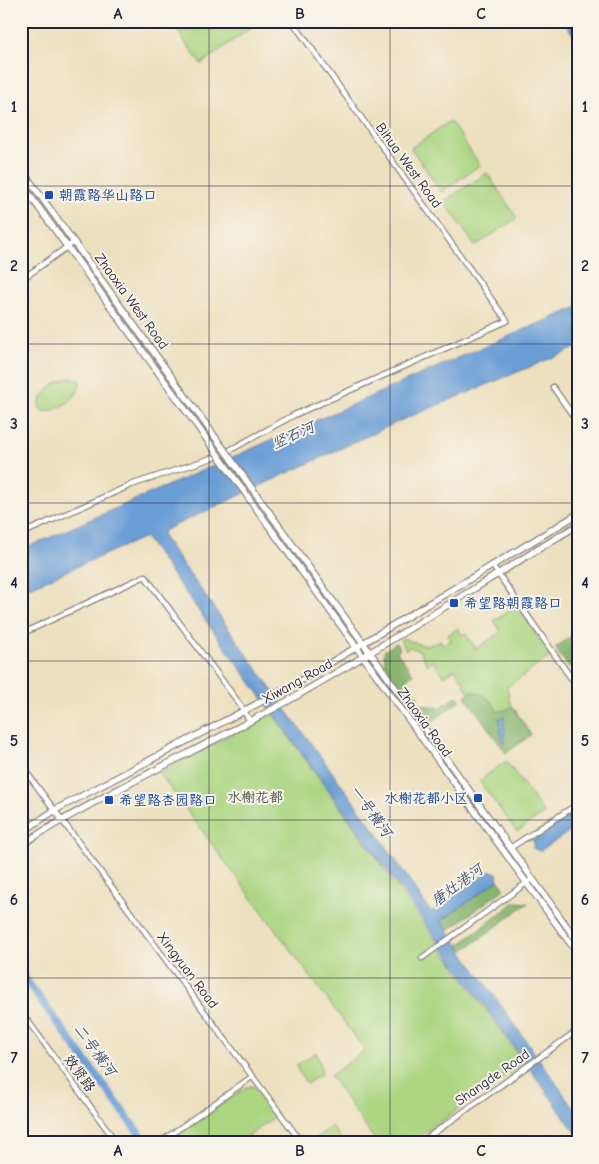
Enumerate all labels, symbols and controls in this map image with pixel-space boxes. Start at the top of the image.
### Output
text: A [114,5,123,23]
text: B [295,5,305,23]
text: C [476,5,486,23]
text: 1 [11,98,17,116]
text: 1 [582,98,588,116]
street label: Bihua West Road [372,119,445,211]
place label: 朝霞路华山路口 [59,187,157,204]
marker: 朝霞路华山路口 [43,189,55,201]
street label: Zhaoxia West Road [91,250,172,353]
text: 2 [10,257,18,275]
text: 2 [581,257,589,275]
text: 3 [10,415,18,433]
text: 3 [581,415,589,433]
water label: 竖石河 [269,416,320,452]
text: 4 [10,574,18,592]
text: 4 [581,574,589,592]
place label: 希望路朝霞路口 [464,595,562,612]
marker: 希望路朝霞路口 [448,597,460,609]
street label: Xiwang Road [259,655,336,708]
street label: Zhaoxia Road [394,684,456,760]
text: 5 [10,732,18,750]
text: 5 [581,732,589,750]
water label: 一号横河 [346,781,398,843]
park label: 水榭花都 [227,789,283,806]
place label: 水榭花都小区 [384,790,468,807]
place label: 希望路杏园路口 [119,792,217,809]
marker: 水榭花都小区 [472,792,484,804]
marker: 希望路杏园路口 [103,794,115,806]
water label: 唐灶港河 [427,858,489,910]
text: 6 [10,891,18,909]
text: 6 [581,891,589,909]
street label: Xingyuan Road [153,929,222,1012]
water label: 二号横河 [70,1020,122,1082]
street label: Shangde Road [452,1046,533,1109]
text: 7 [10,1049,18,1067]
text: 7 [581,1049,589,1067]
street label: 效贤路 [60,1051,99,1095]
text: A [114,1142,123,1160]
text: B [295,1142,305,1160]
text: C [476,1142,486,1160]

